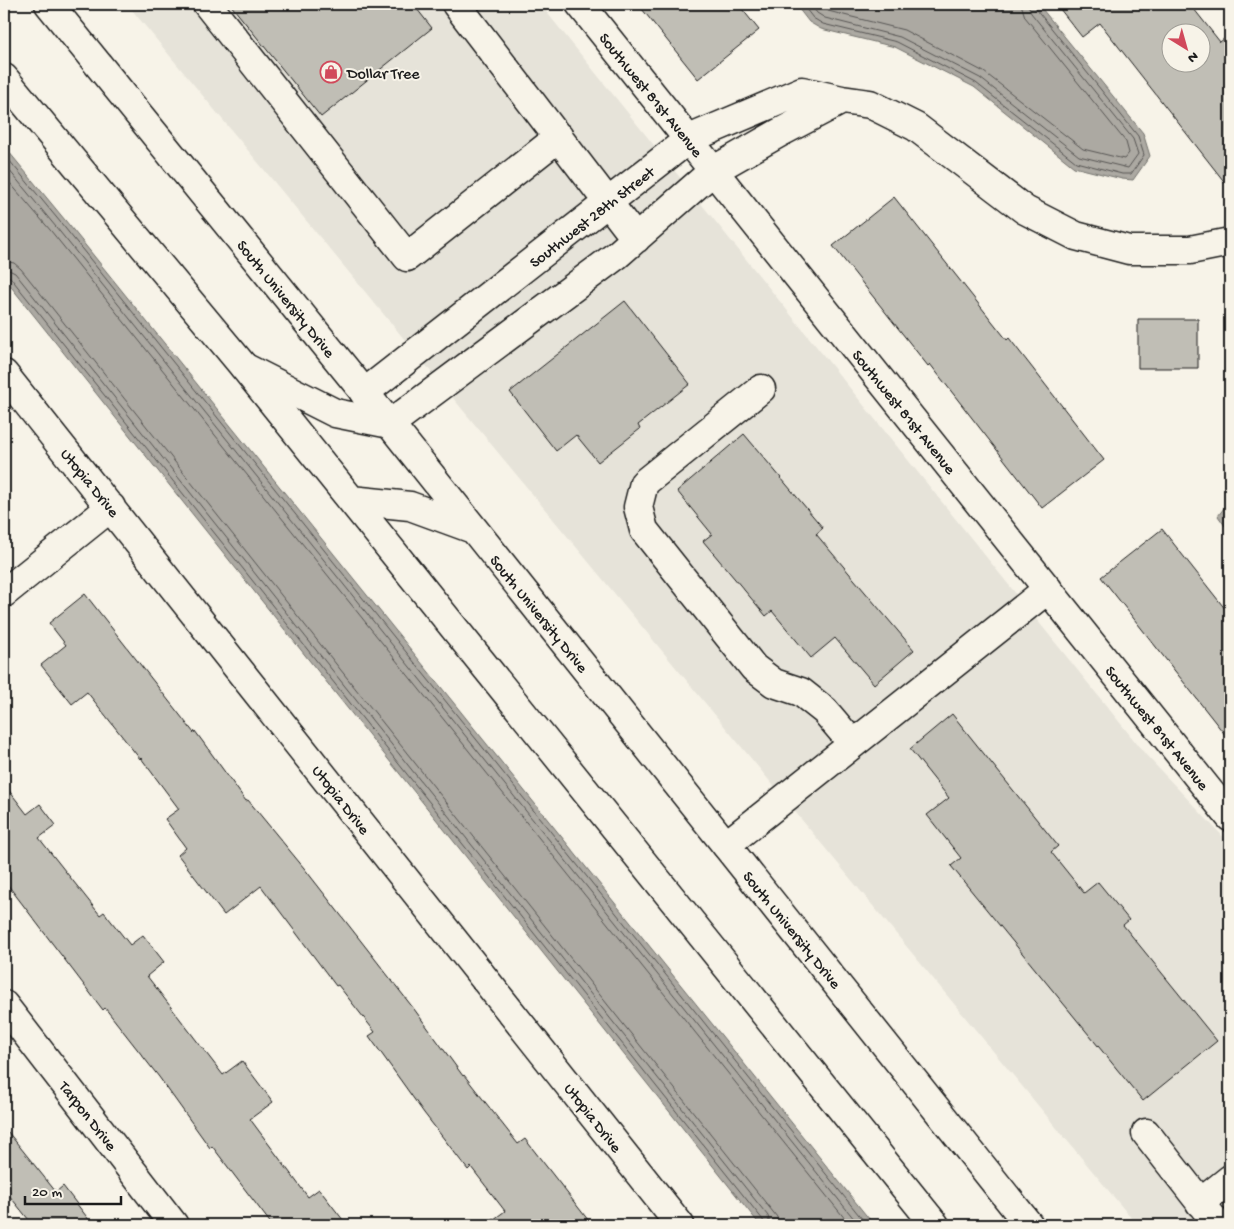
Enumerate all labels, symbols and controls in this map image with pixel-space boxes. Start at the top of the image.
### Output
north arrow [1162,22,1212,72]
street label: Southwest 81st Avenue [593,30,706,163]
text: N [1184,47,1201,66]
shop icon: Dollar Tree [319,60,343,84]
place label: Dollar Tree [346,66,420,85]
street label: Southwest 28th Street [527,163,661,273]
street label: South University Drive [231,238,338,363]
street label: Southwest 81st Avenue [846,347,959,480]
street label: Utopia Drive [55,446,122,523]
street label: South University Drive [484,553,591,678]
street label: Southwest 81st Avenue [1099,663,1212,796]
street label: Utopia Drive [306,763,373,840]
street label: South University Drive [737,869,844,994]
street label: Tarpon Drive [53,1078,120,1156]
street label: Utopia Drive [558,1081,625,1158]
scale bar [25,1174,121,1206]
text: 20 m [32,1184,62,1202]

